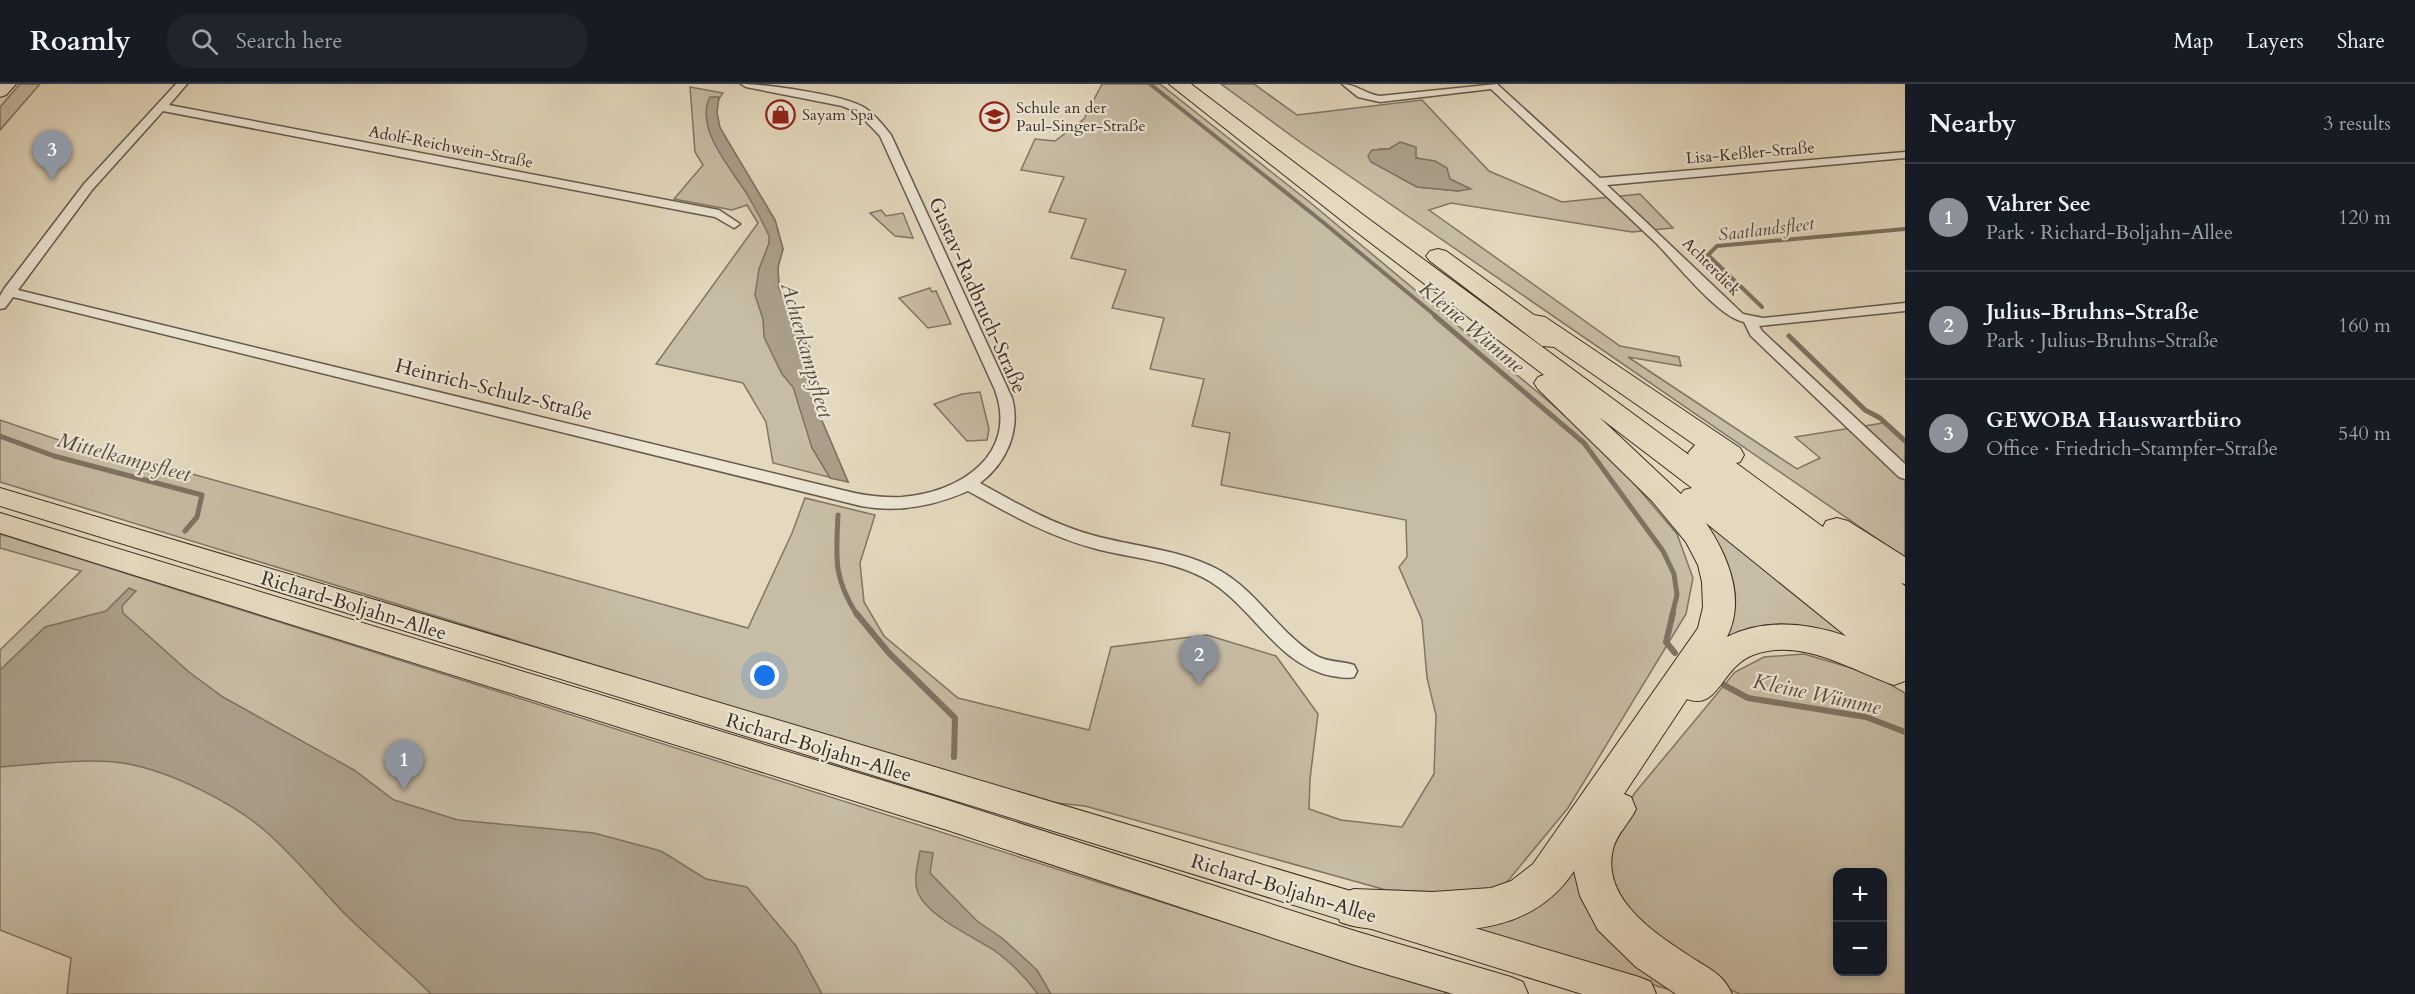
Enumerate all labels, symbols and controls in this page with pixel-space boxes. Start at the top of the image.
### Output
search box [167,14,587,68]
text: Roamly [30,22,131,60]
icon: search [188,25,221,58]
text: Search here [236,26,342,56]
text: Map [2174,27,2214,56]
text: Layers [2247,27,2304,56]
text: Share [2337,27,2385,56]
place label: Schule an der Paul-Singer-Straße [1016,97,1146,137]
shop icon: Sayam Spa [765,98,797,130]
school or university icon: Schule an der Paul-Singer-Straße [979,100,1011,132]
place label: Sayam Spa [802,104,874,126]
text: Nearby [1929,106,2017,141]
text: 3 results [2323,110,2391,137]
street label: Adolf-Reichwein-Straße [367,120,535,174]
pin: 3 [32,130,72,180]
street label: Lisa-Keßler-Straße [1685,136,1815,170]
text: Vahrer See [1986,189,2091,219]
street label: Gustav-Radbruch-Straße [922,193,1033,398]
text: 1 [1943,204,1954,231]
text: 120 m [2338,204,2391,231]
water label: Saatlandsfleet [1717,211,1816,248]
text: Park · Richard-Boljahn-Allee [1986,219,2233,246]
street label: Achterdiek [1677,233,1746,301]
water label: Kleine Wümme [1413,275,1531,381]
water label: Achterkampsfleet [773,278,840,422]
text: Julius-Bruhns-Straße [1986,297,2199,327]
text: 2 [1943,312,1954,339]
text: 160 m [2338,312,2391,339]
text: Park · Julius-Bruhns-Straße [1986,327,2218,354]
street label: Heinrich-Schulz-Straße [393,352,595,427]
text: GEWOBA Hauswartbüro [1986,405,2241,435]
text: 3 [1943,420,1954,447]
text: 540 m [2338,420,2391,447]
water label: Mittelkampsfleet [54,426,195,489]
text: Office · Friedrich-Stampfer-Straße [1986,435,2278,462]
street label: Richard-Boljahn-Allee [258,564,450,647]
pin: 2 [1180,636,1218,685]
your location [750,661,779,690]
water label: Kleine Wümme [1750,667,1884,722]
street label: Richard-Boljahn-Allee [723,706,915,789]
pin: 1 [384,740,424,790]
street label: Richard-Boljahn-Allee [1188,847,1380,930]
map controls [1833,868,1887,976]
button: + [1833,868,1887,922]
button: − [1833,922,1887,976]

